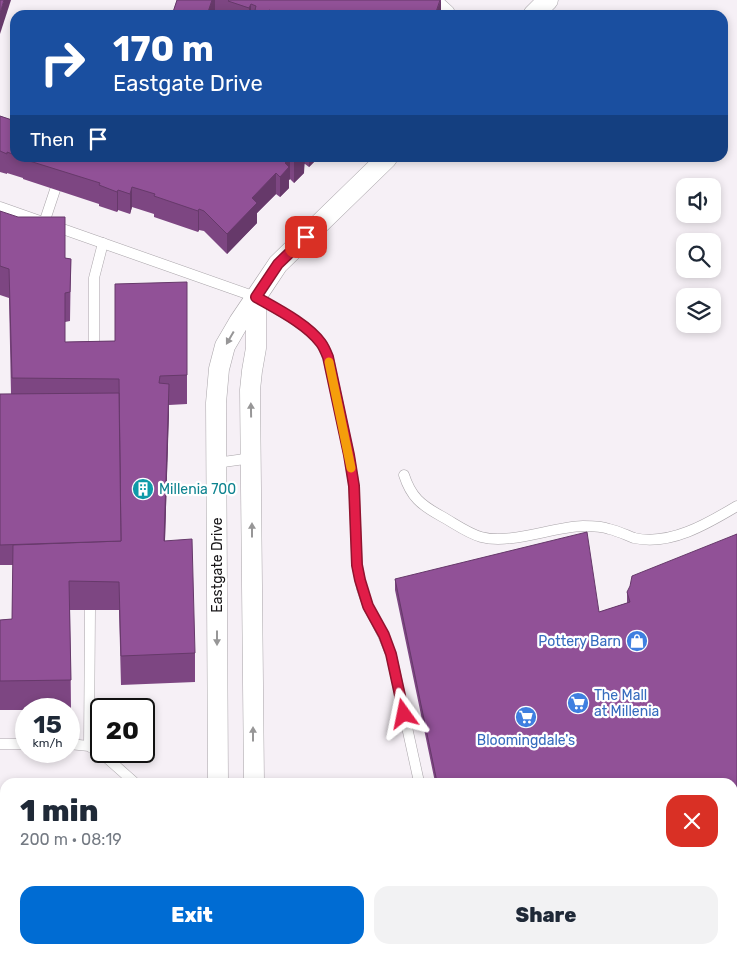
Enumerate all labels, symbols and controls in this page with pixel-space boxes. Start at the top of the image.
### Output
text: 170 m [113,28,214,70]
icon: right [30,30,95,95]
text: Eastgate Drive [113,70,263,97]
icon: arrive [84,125,112,153]
text: Then [30,128,74,151]
map controls [676,178,721,333]
button: sound [676,178,721,223]
pin [285,216,327,258]
icon: arrive [292,223,320,251]
button: search [676,233,721,278]
button: layers [676,288,721,333]
one-way arrow [226,331,235,344]
one-way arrow [247,401,255,417]
building icon: Millenia 700 [131,477,155,501]
place label: Millenia 700 [159,481,236,498]
street label: Eastgate Drive [209,517,226,613]
one-way arrow [248,522,256,538]
shop icon: Pottery Barn [625,629,649,653]
one-way arrow [213,630,221,646]
place label: Pottery Barn [538,633,621,650]
position arrow [377,687,429,739]
place label: The Mall at Millenia [594,687,659,720]
supermarket icon: The Mall at Millenia [566,691,590,715]
speed limit sign: 20 [90,698,155,763]
supermarket icon: Bloomingdale's [514,705,538,729]
text: 15 [33,710,62,739]
one-way arrow [249,726,257,742]
place label: Bloomingdale's [477,732,575,749]
text: km/h [33,736,62,750]
text: 1 min [20,793,98,829]
button: close [666,795,718,847]
text: 200 m · 08:19 [20,830,122,849]
button: Exit [20,886,364,944]
button: Share [374,886,718,944]

